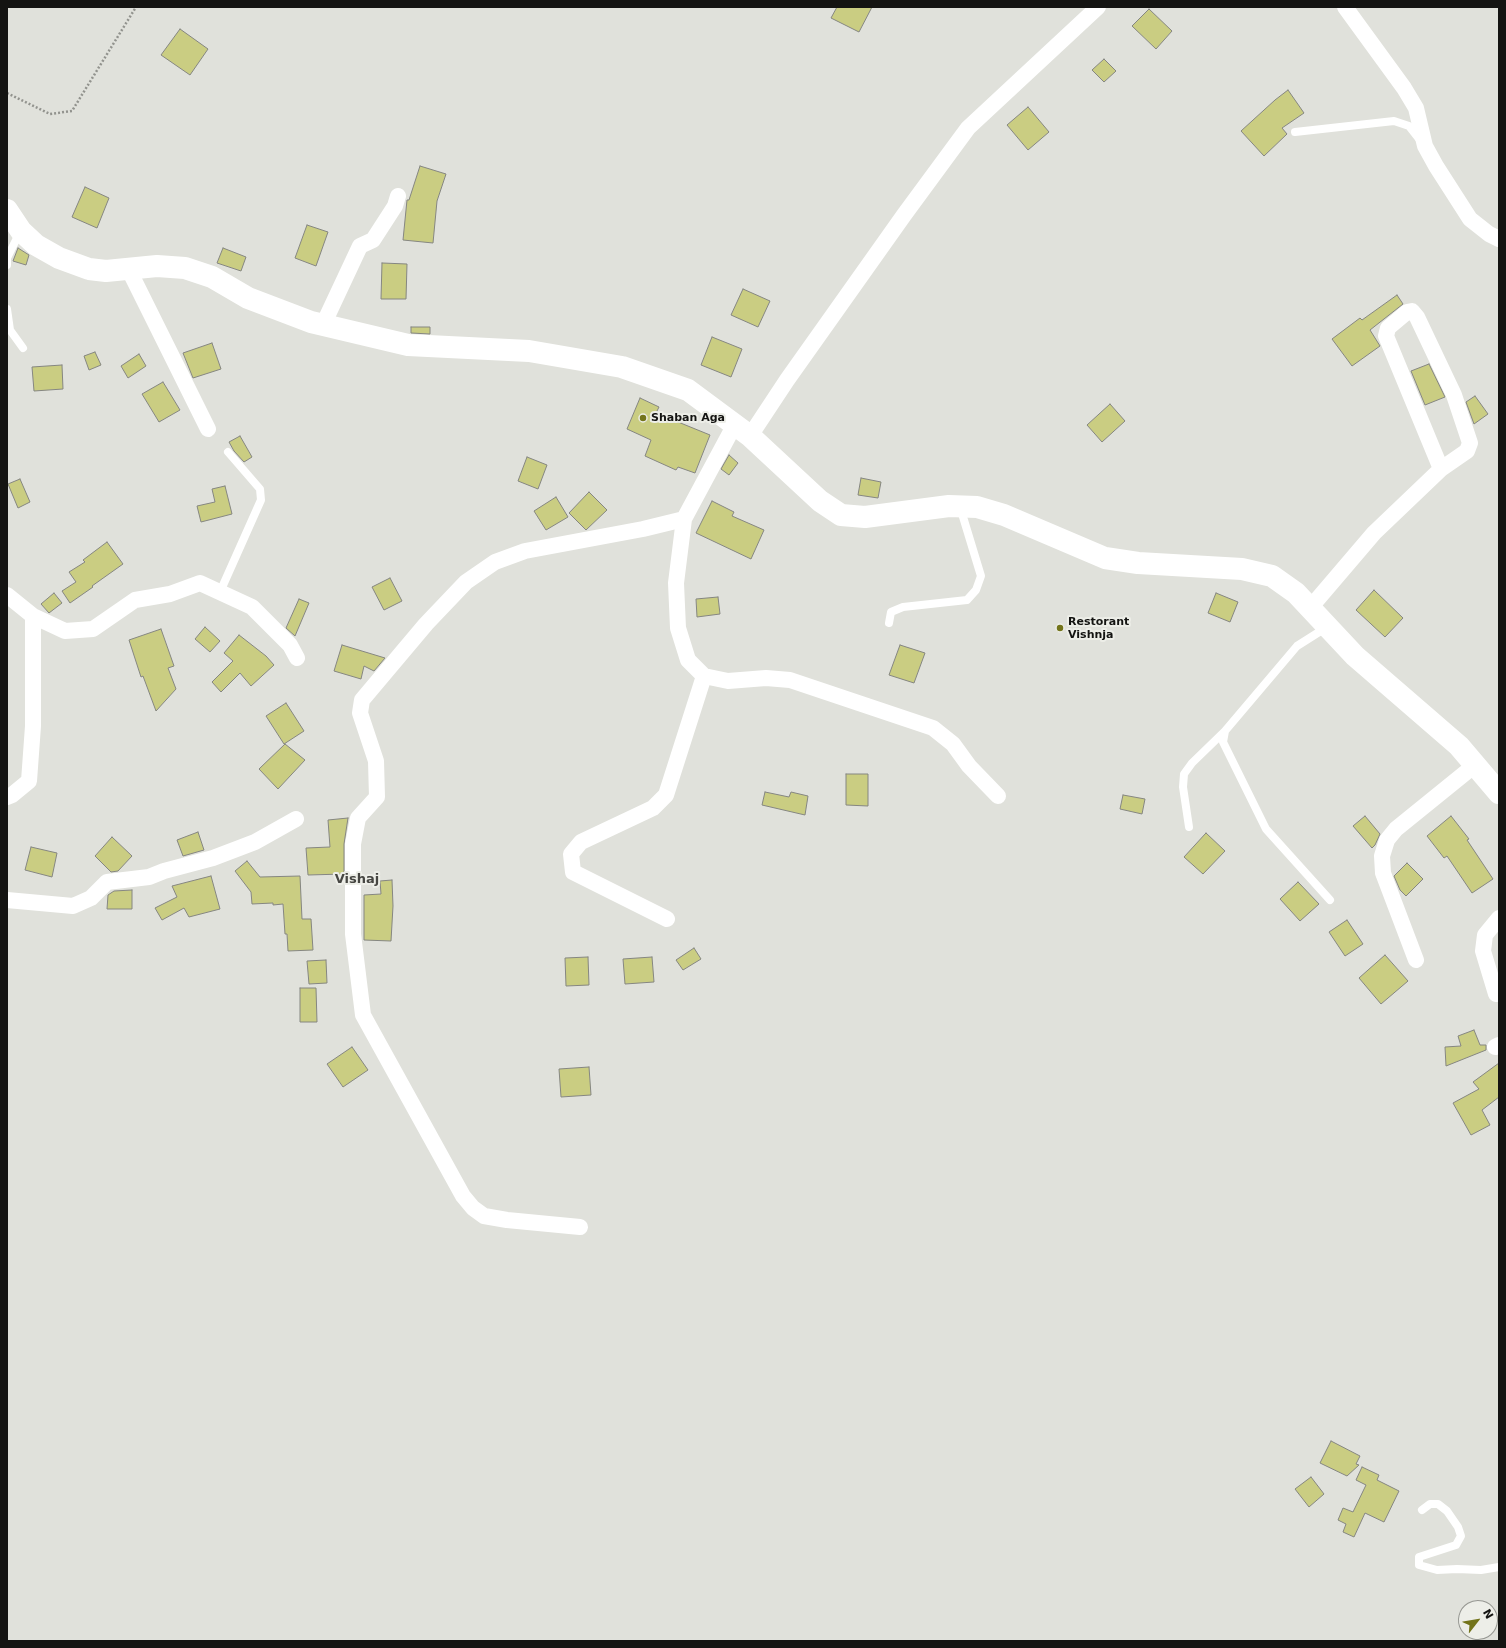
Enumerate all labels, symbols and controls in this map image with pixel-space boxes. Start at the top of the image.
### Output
place label: Shaban Aga [651,411,725,425]
marker: Shaban Aga [638,413,648,423]
place label: Restorant Vishnja [1068,615,1129,641]
marker: Restorant Vishnja [1055,623,1065,633]
district label: Vishaj [335,872,379,888]
north arrow [1458,1600,1498,1640]
text: N [1480,1607,1496,1621]

